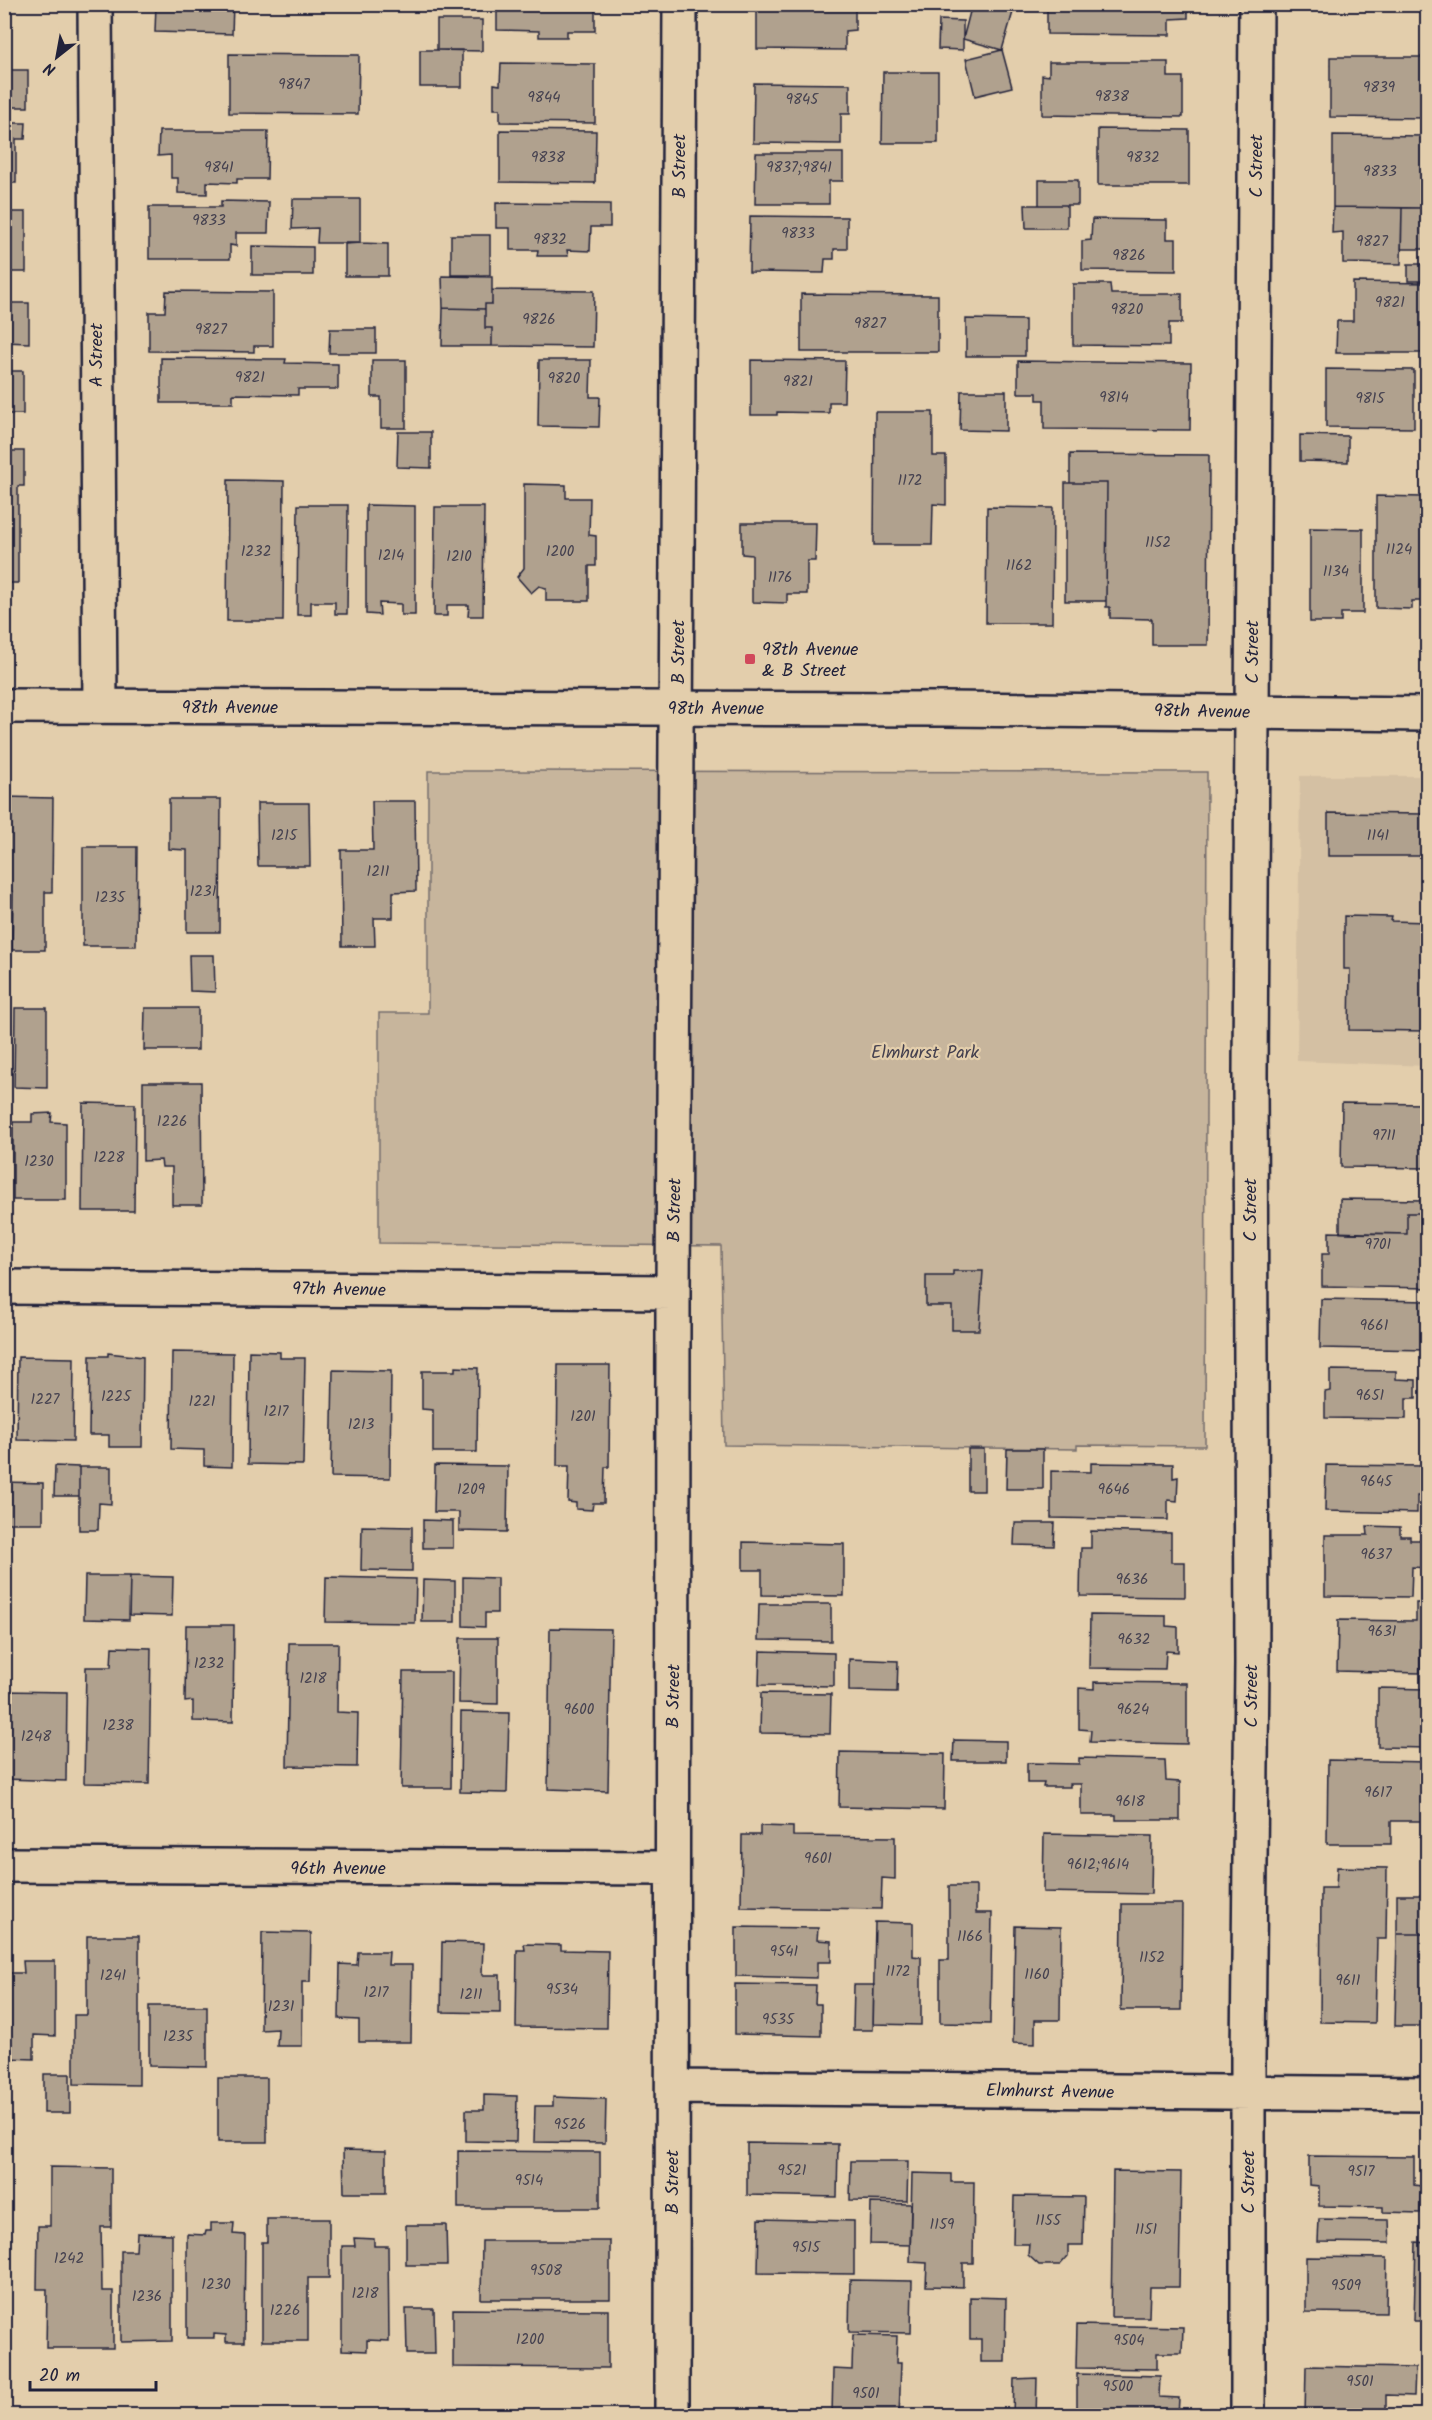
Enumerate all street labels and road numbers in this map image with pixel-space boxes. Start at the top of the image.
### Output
street label: B Street [666,133,695,198]
street label: C Street [1243,133,1272,198]
street label: A Street [83,322,112,387]
street label: B Street [665,619,694,684]
street label: C Street [1239,619,1268,684]
street label: 98th Avenue [182,694,278,723]
street label: 98th Avenue [668,695,764,724]
street label: 98th Avenue [1154,697,1250,728]
street label: B Street [660,1177,691,1242]
street label: C Street [1237,1177,1266,1242]
street label: 97th Avenue [292,1275,386,1306]
street label: B Street [659,1663,690,1728]
street label: C Street [1238,1663,1267,1728]
street label: 96th Avenue [290,1855,386,1884]
street label: Elmhurst Avenue [986,2077,1114,2108]
street label: B Street [659,2149,688,2214]
street label: C Street [1235,2149,1264,2214]

